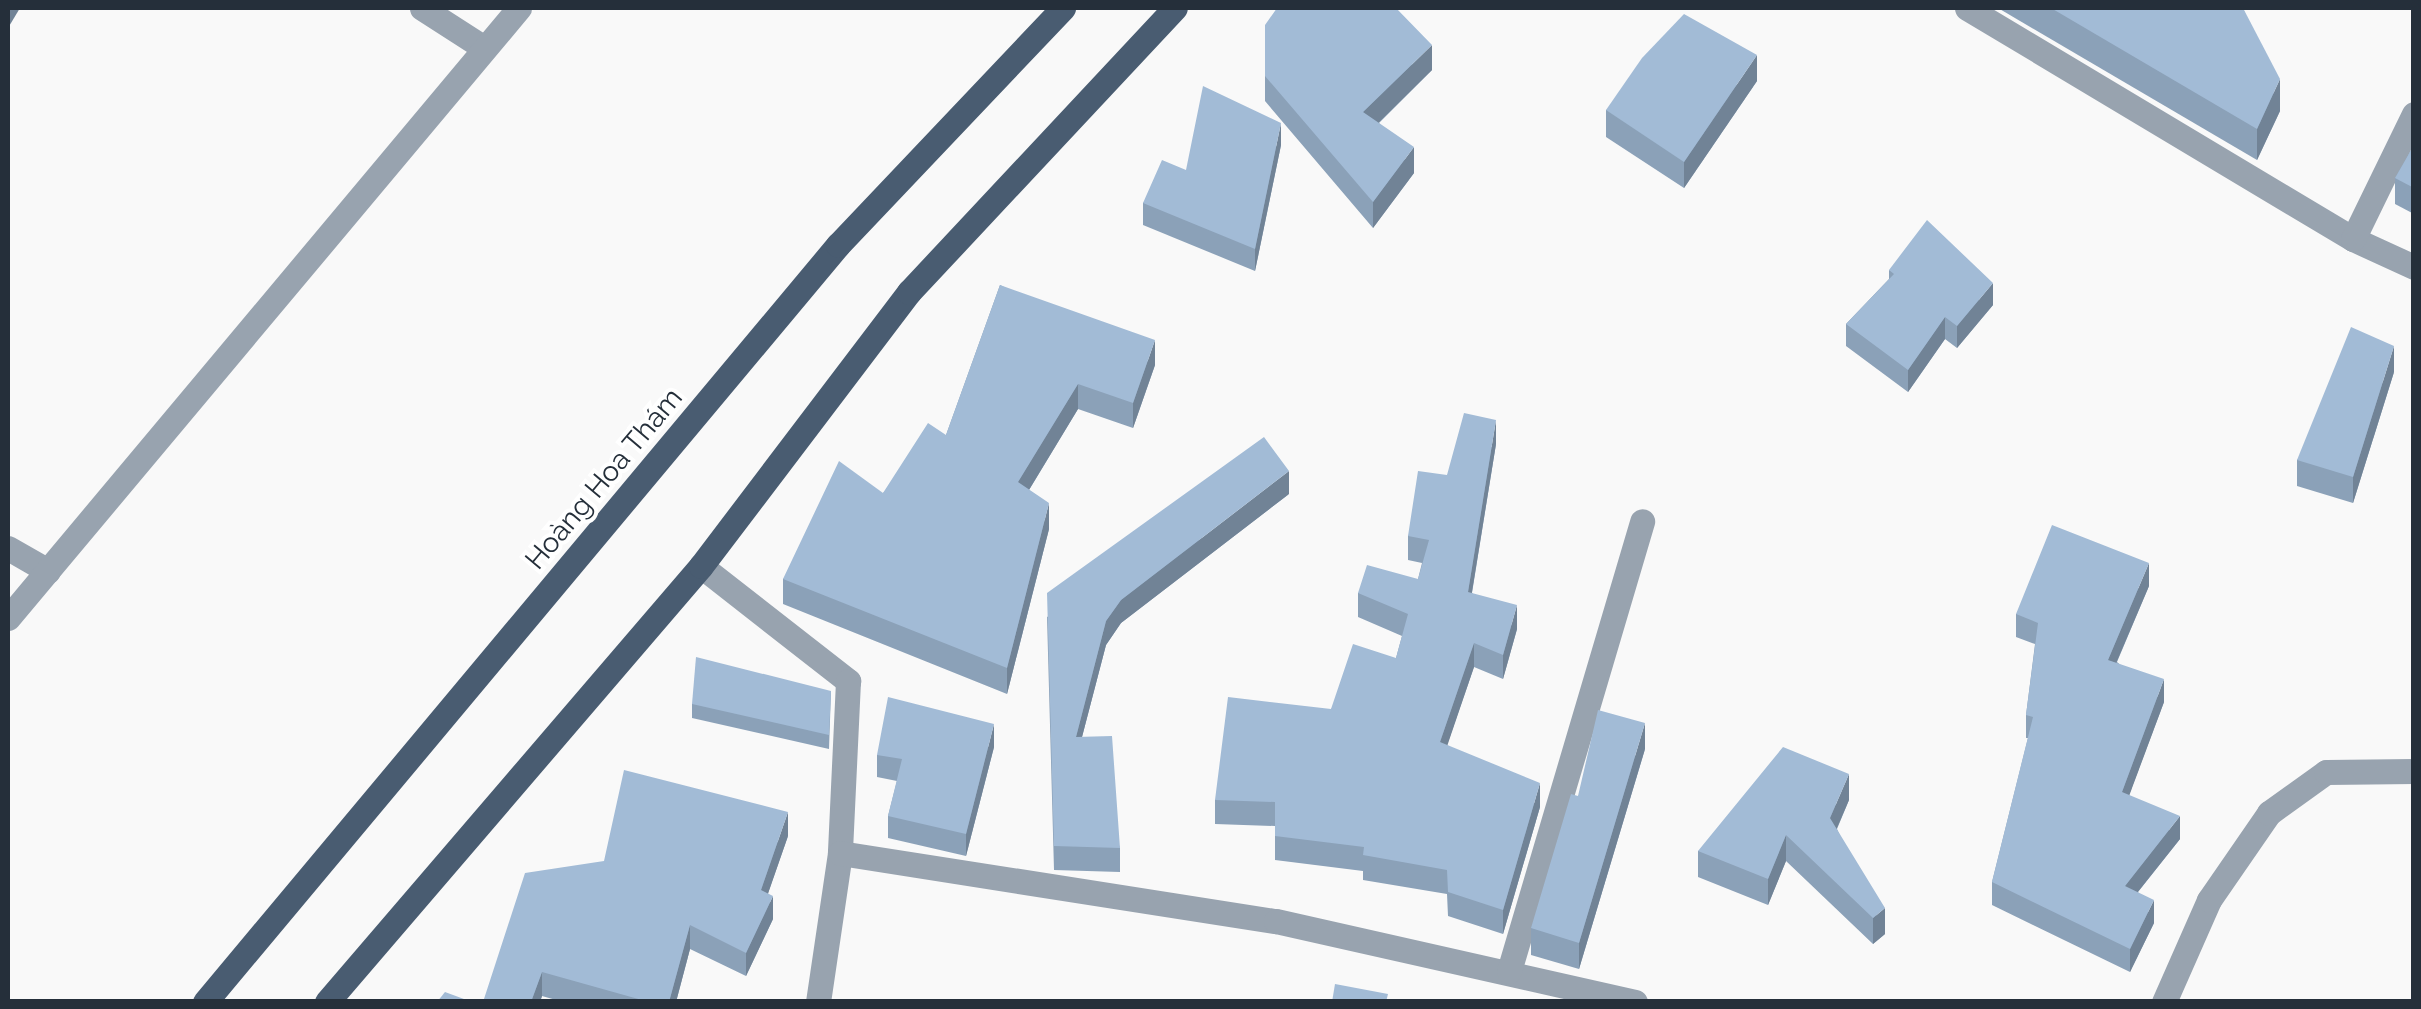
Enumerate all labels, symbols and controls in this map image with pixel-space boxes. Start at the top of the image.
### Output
street label: Hoàng Hoa Thám [518,381,690,577]

